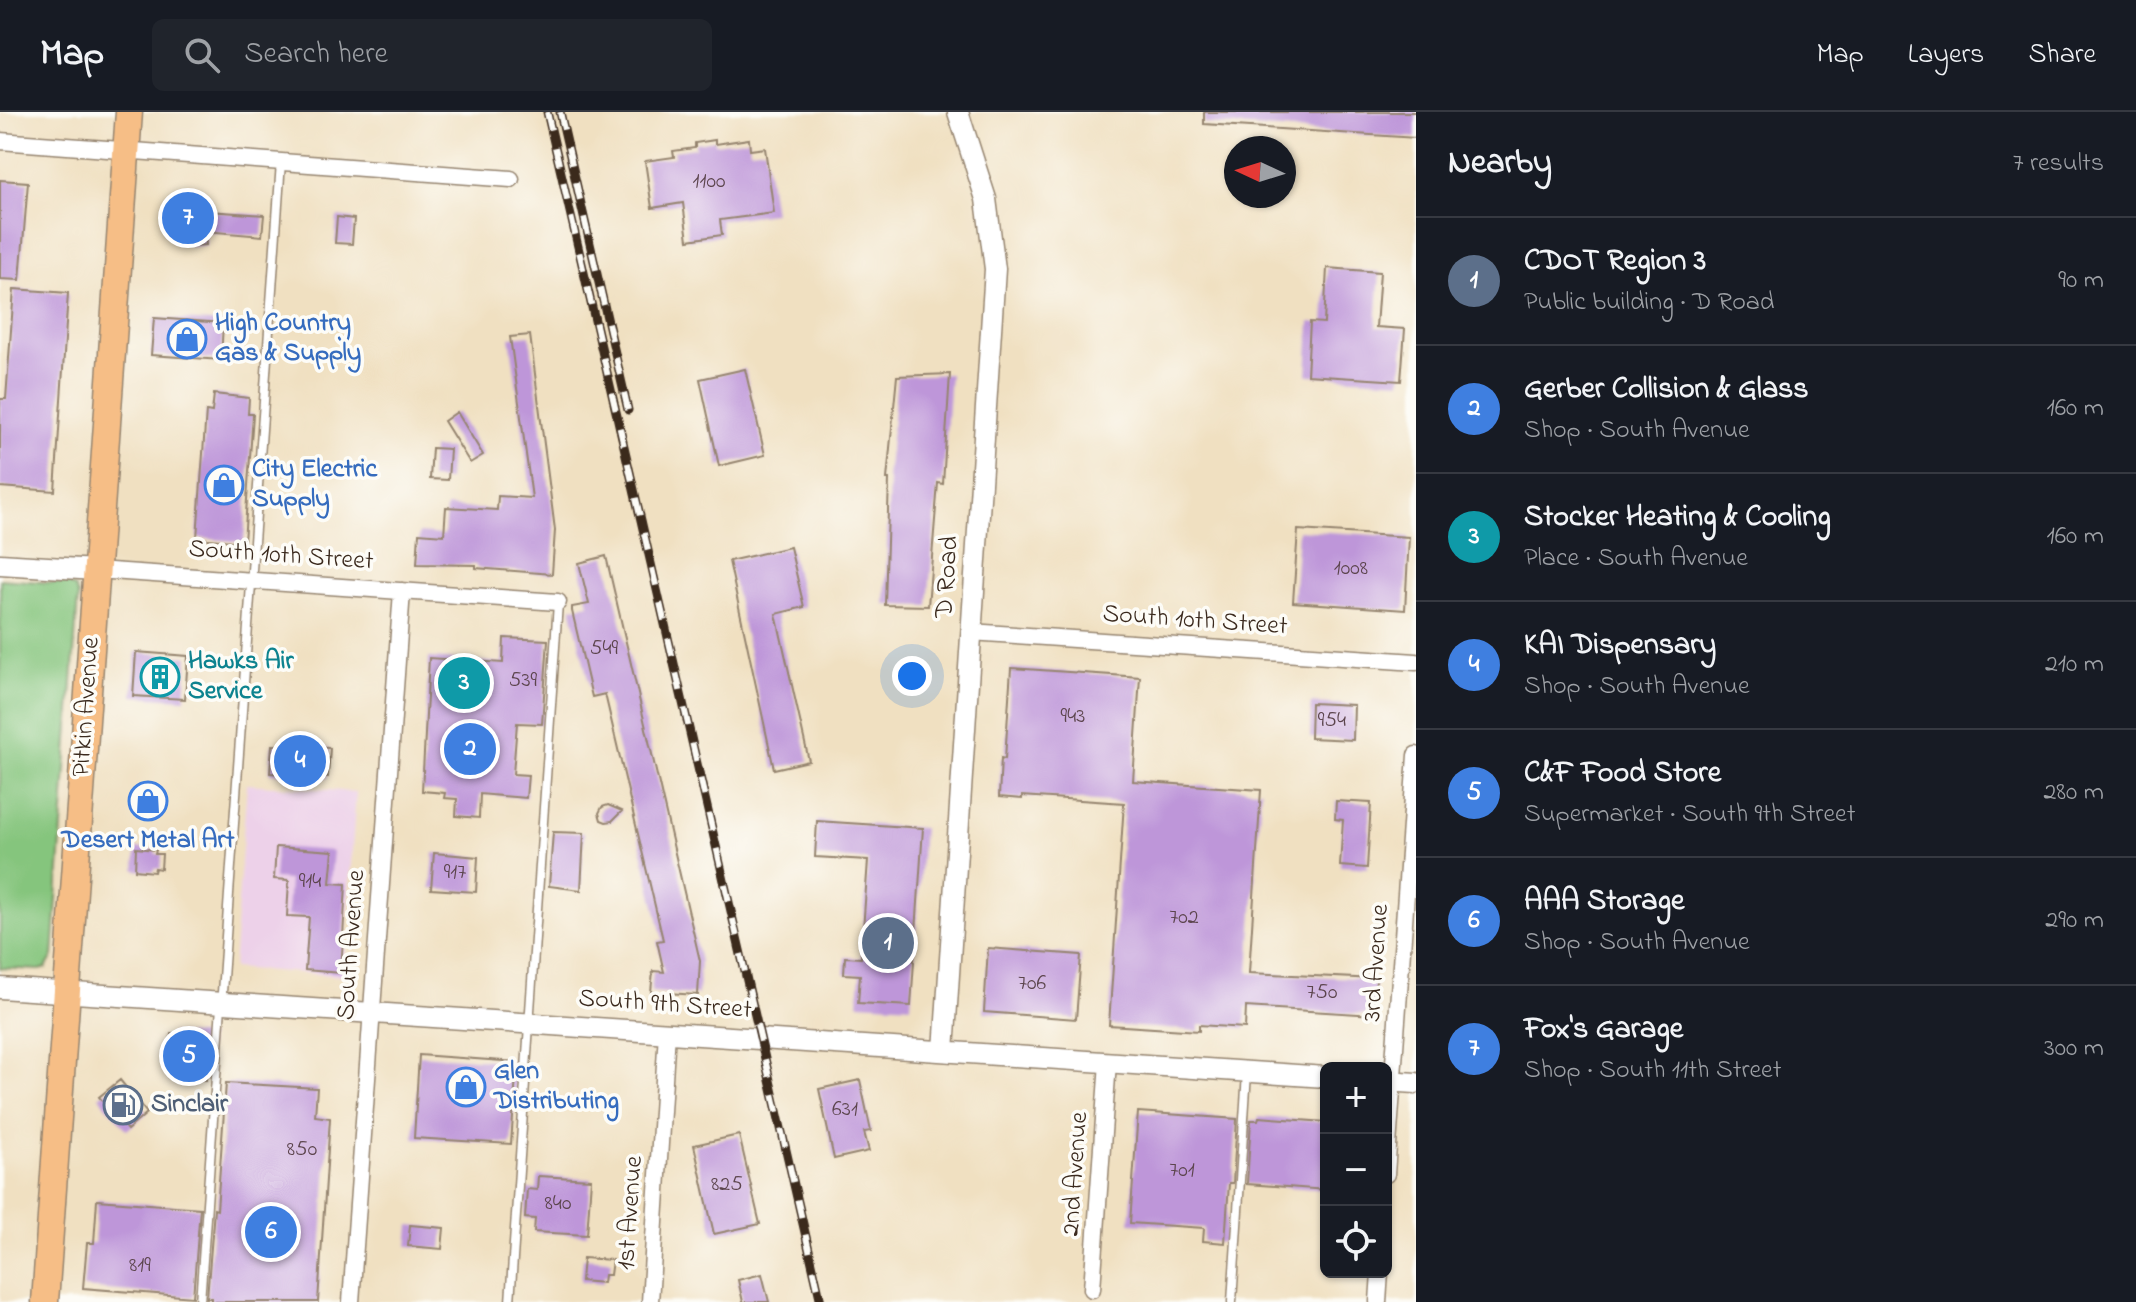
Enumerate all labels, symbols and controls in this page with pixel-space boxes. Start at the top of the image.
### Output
search box [152,19,712,91]
text: Map [40,27,104,83]
icon: search [180,33,224,77]
text: Search here [244,33,388,77]
text: Map [1816,35,1864,76]
text: Layers [1908,35,1984,76]
text: Share [2028,35,2096,76]
north arrow [1224,136,1296,208]
text: Nearby [1448,139,1552,189]
text: 7 results [2013,145,2104,183]
house number: 1100 [692,166,726,198]
pin: 7 [162,188,214,248]
text: CDOT Region 3 [1524,240,1706,284]
text: 1 [1470,262,1478,300]
text: 90 m [2058,262,2104,300]
text: Public building · D Road [1524,284,1774,322]
place label: High Country Gas & Supply [215,305,361,373]
shop icon: High Country Gas & Supply [166,318,208,360]
text: Gerber Collision & Glass [1524,368,1809,412]
text: 2 [1468,390,1480,428]
text: 160 m [2046,390,2104,428]
text: Shop · South Avenue [1524,412,1750,450]
place label: City Electric Supply [252,451,378,519]
shop icon: City Electric Supply [203,464,245,506]
text: Stocker Heating & Cooling [1524,496,1831,540]
text: 3 [1469,518,1479,556]
text: 160 m [2046,518,2104,556]
street label: South 10th Street [187,531,375,581]
street label: D Road [926,534,970,620]
text: Place · South Avenue [1524,540,1748,578]
house number: 1008 [1334,553,1368,585]
street label: South 10th Street [1101,596,1289,646]
text: KAI Dispensary [1524,624,1716,668]
house number: 549 [590,633,619,665]
street label: Pitkin Avenue [63,635,111,778]
place label: Hawks Air Service [188,643,295,711]
text: 4 [1469,646,1479,684]
text: 210 m [2045,646,2104,684]
pin: 3 [438,653,490,713]
building icon: Hawks Air Service [139,656,181,698]
your location [892,656,932,696]
house number: 539 [509,665,538,697]
text: Shop · South Avenue [1524,668,1750,706]
house number: 943 [1061,701,1085,733]
house number: 954 [1318,705,1346,737]
pin: 2 [444,719,496,779]
pin: 4 [274,731,326,791]
text: C&F Food Store [1524,752,1721,796]
text: 5 [1467,774,1481,812]
text: 280 m [2043,774,2104,812]
shop icon: Desert Metal Art [127,780,169,822]
text: Supermarket · South 9th Street [1524,796,1855,834]
place label: Desert Metal Art [61,822,235,860]
house number: 917 [444,857,466,889]
house number: 914 [299,866,321,898]
street label: South Avenue [328,868,376,1021]
text: AAA Storage [1524,880,1684,924]
house number: 702 [1169,902,1199,934]
text: 6 [1468,902,1480,940]
text: 290 m [2045,902,2104,940]
street label: 3rd Avenue [1354,903,1400,1023]
pin: 1 [862,913,914,973]
text: Shop · South Avenue [1524,924,1750,962]
house number: 706 [1018,968,1046,1000]
house number: 750 [1306,977,1338,1009]
street label: South 9th Street [577,980,753,1030]
text: Fox's Garage [1524,1008,1683,1052]
pin: 5 [163,1026,215,1086]
text: 7 [1469,1030,1479,1068]
text: 300 m [2044,1030,2104,1068]
text: Shop · South 11th Street [1524,1052,1781,1090]
place label: Glen Distributing [493,1053,619,1122]
map controls [1320,1062,1392,1278]
button: + [1320,1062,1392,1134]
shop icon: Glen Distributing [445,1066,487,1108]
fuel station icon: Sinclair [102,1084,144,1126]
place label: Sinclair [151,1086,229,1124]
house number: 631 [832,1094,858,1126]
street label: 2nd Avenue [1053,1110,1099,1237]
house number: 850 [287,1134,317,1166]
button: − [1320,1134,1392,1206]
street label: 1st Avenue [608,1154,654,1271]
house number: 701 [1169,1155,1195,1187]
house number: 825 [711,1169,743,1201]
house number: 840 [545,1188,571,1220]
pin: 6 [245,1202,297,1262]
button: locate [1320,1206,1392,1278]
house number: 819 [129,1250,151,1282]

